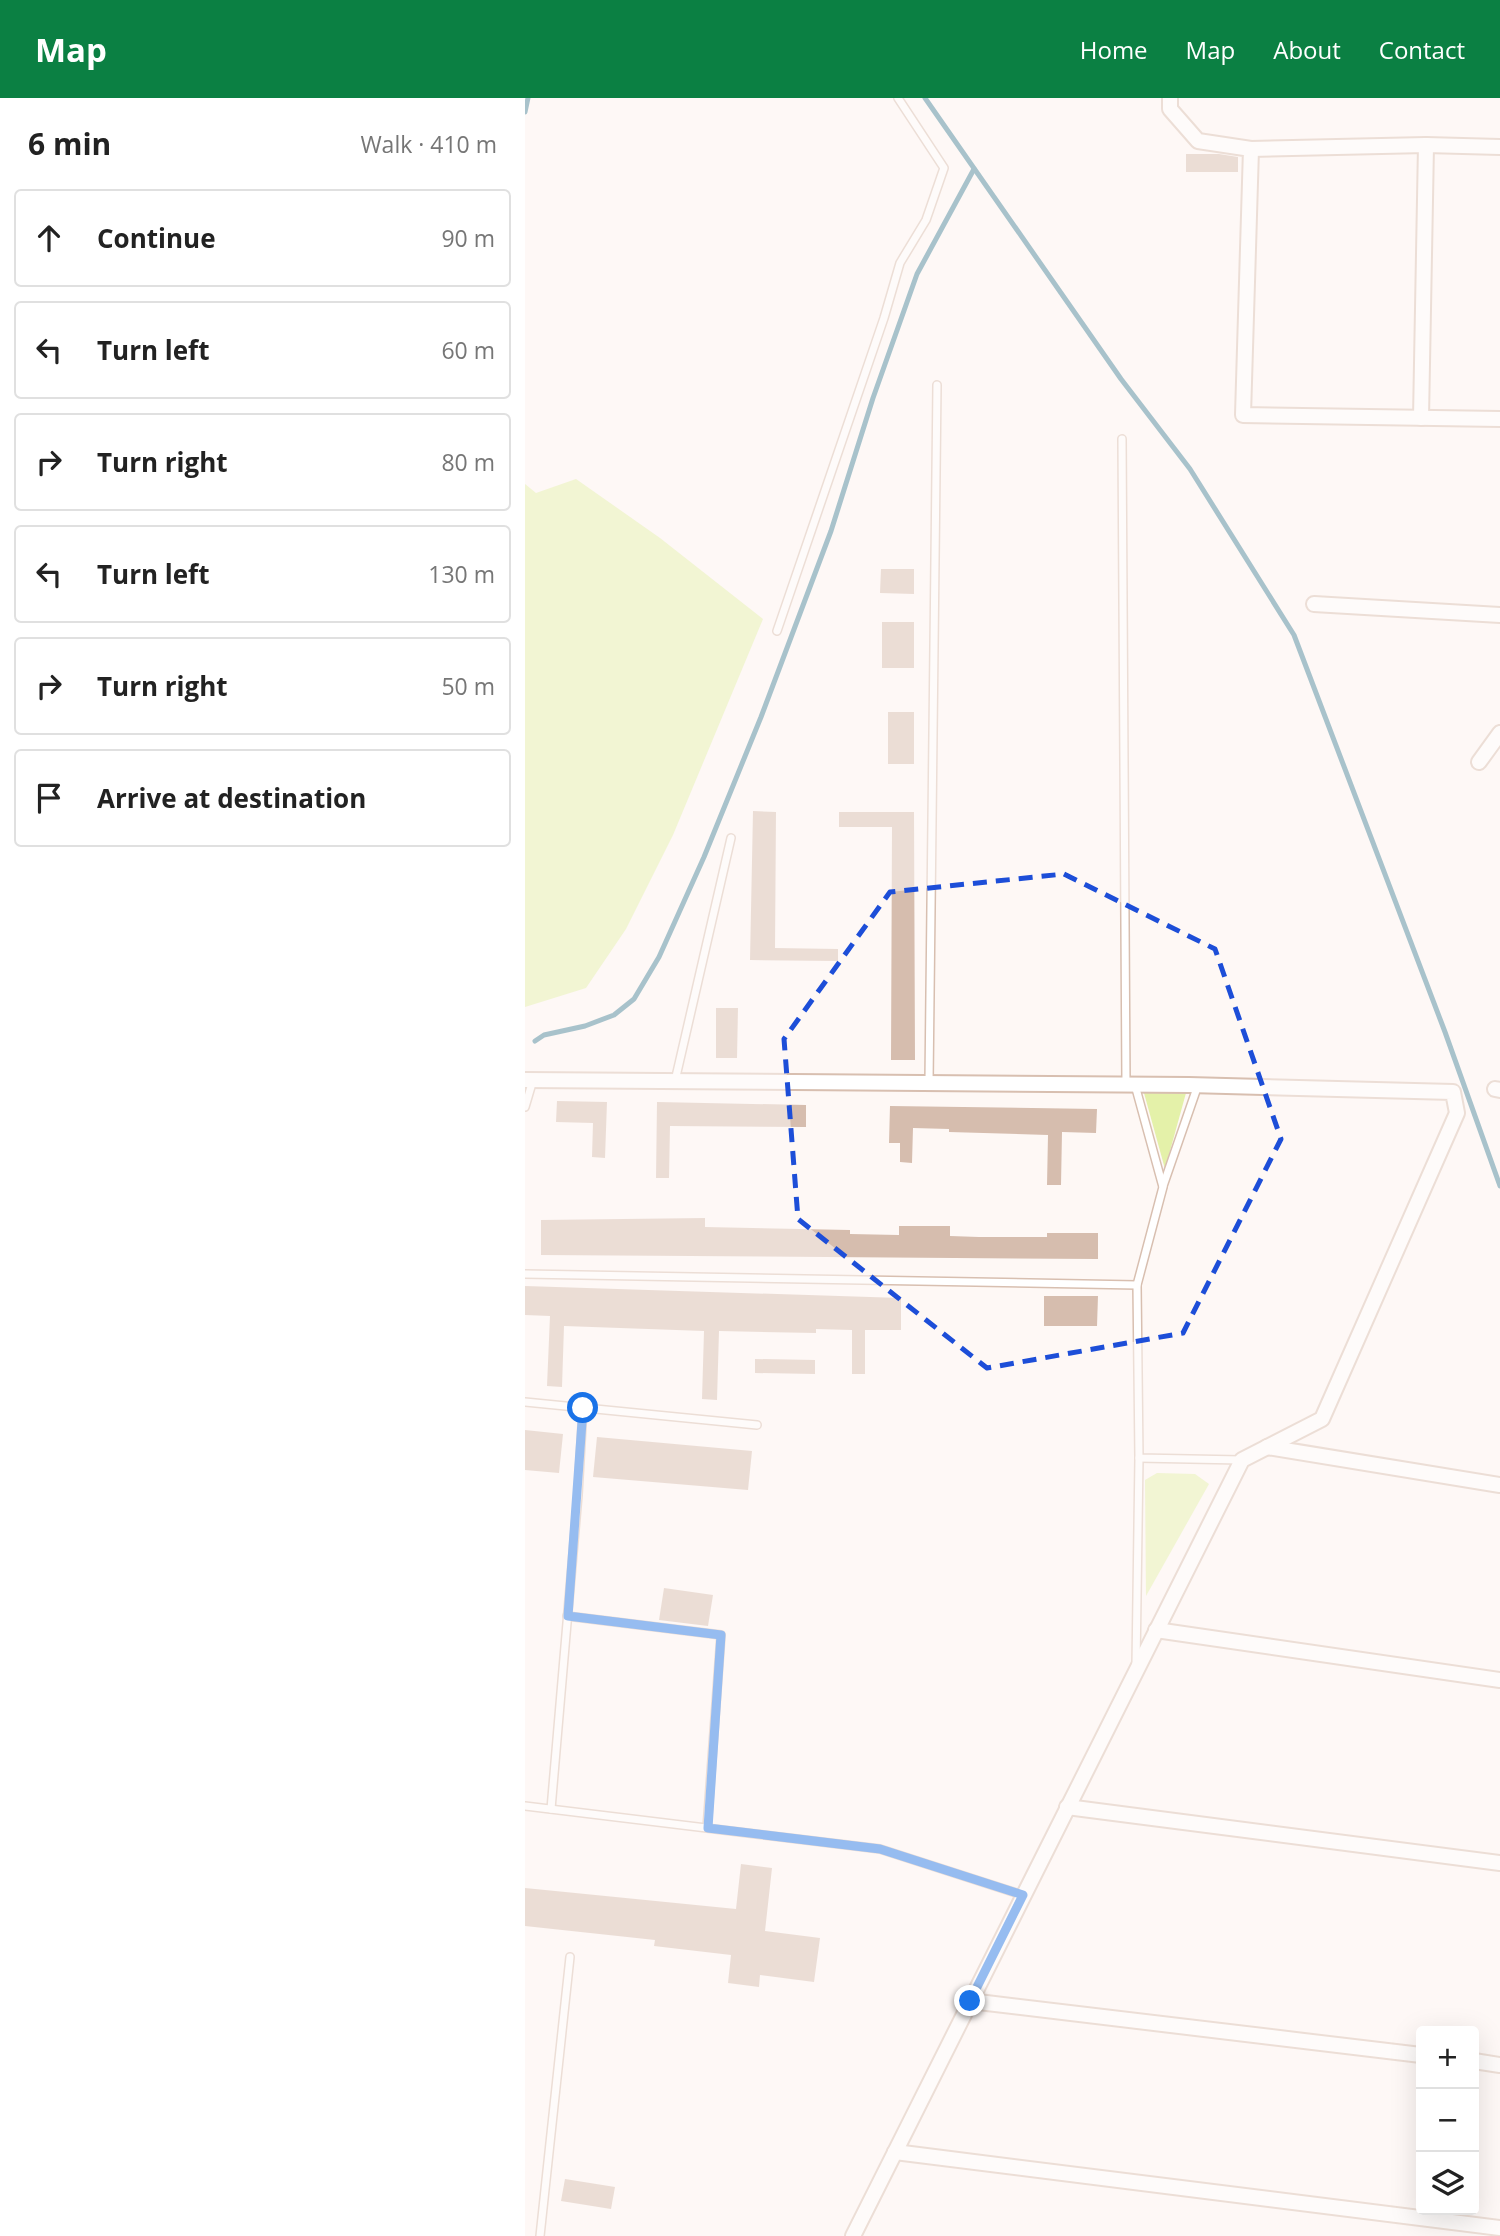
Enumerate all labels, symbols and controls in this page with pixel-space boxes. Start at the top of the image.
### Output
text: Map [35,27,107,72]
text: Home [1080,33,1148,66]
text: Map [1186,33,1235,66]
text: About [1273,33,1341,66]
text: Contact [1379,33,1465,66]
text: 6 min [28,123,111,164]
text: Walk · 410 m [360,128,497,160]
icon: ahead [30,219,68,257]
text: Continue [97,220,216,256]
text: 90 m [441,222,495,254]
icon: left [30,331,68,369]
text: Turn left [97,332,209,368]
text: 60 m [441,334,495,366]
icon: right [30,443,68,481]
text: Turn right [97,444,228,480]
text: 80 m [441,446,495,478]
icon: left [30,555,68,593]
text: Turn left [97,556,209,592]
text: 130 m [428,558,495,590]
icon: right [30,667,68,705]
text: Turn right [97,668,228,704]
text: 50 m [441,670,495,702]
icon: arrive [30,779,68,817]
text: Arrive at destination [97,780,366,816]
route start [567,1392,598,1423]
route end [954,1985,985,2016]
map controls [1416,2026,1479,2215]
button: + [1416,2026,1479,2089]
button: − [1416,2089,1479,2152]
button: layers [1416,2152,1479,2215]

